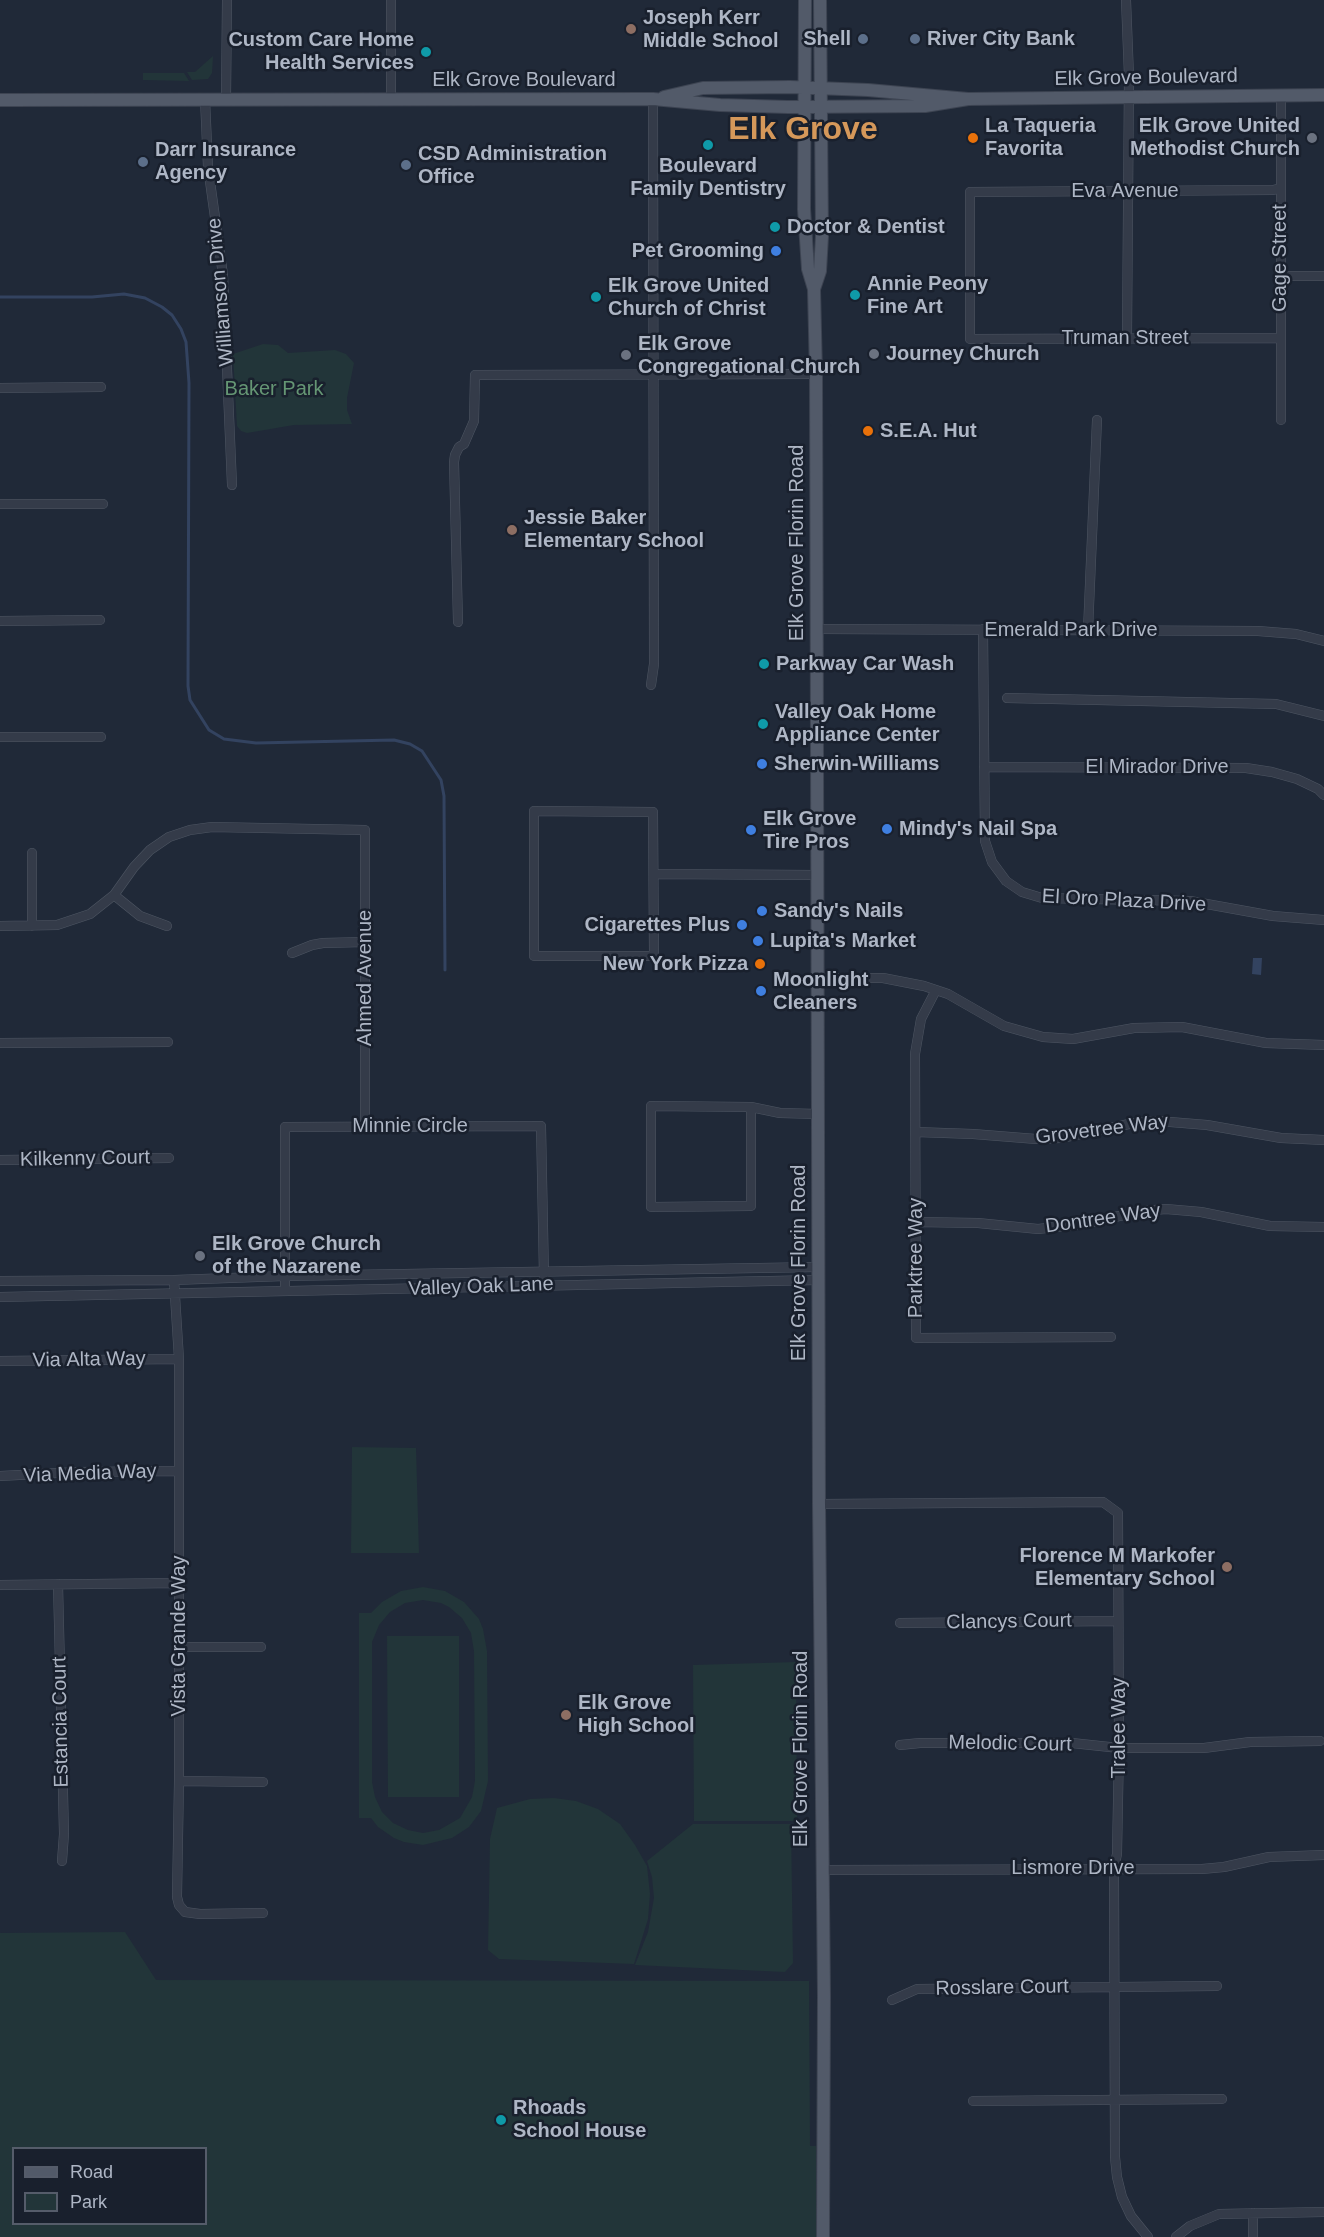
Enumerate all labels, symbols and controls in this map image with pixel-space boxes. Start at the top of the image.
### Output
place label: Joseph Kerr Middle School [643,6,779,53]
marker: Joseph Kerr Middle School [624,22,638,36]
place label: Shell [803,27,851,51]
place label: River City Bank [927,27,1075,51]
place label: Custom Care Home Health Services [228,28,414,75]
marker: Shell [856,32,870,46]
marker: River City Bank [908,32,922,46]
marker: Custom Care Home Health Services [419,45,433,59]
street label: Elk Grove Boulevard [1054,64,1238,92]
street label: Elk Grove Boulevard [432,68,616,92]
district label: Elk Grove [728,111,878,149]
place label: La Taqueria Favorita [985,114,1096,161]
place label: Elk Grove United Methodist Church [1130,114,1300,161]
marker: La Taqueria Favorita [966,131,980,145]
marker: Elk Grove United Methodist Church [1305,131,1319,145]
place label: Darr Insurance Agency [155,138,296,185]
marker: Boulevard Family Dentistry [701,138,715,152]
place label: CSD Administration Office [418,142,607,189]
place label: Boulevard Family Dentistry [630,154,786,201]
marker: Darr Insurance Agency [136,155,150,169]
marker: CSD Administration Office [399,158,413,172]
street label: Eva Avenue [1071,179,1179,203]
street label: Gage Street [1268,204,1292,312]
place label: Doctor & Dentist [787,215,945,239]
street label: Williamson Drive [203,217,239,367]
marker: Doctor & Dentist [768,220,782,234]
place label: Pet Grooming [632,239,764,263]
marker: Pet Grooming [769,244,783,258]
place label: Annie Peony Fine Art [867,272,988,319]
place label: Elk Grove United Church of Christ [608,274,769,321]
marker: Annie Peony Fine Art [848,288,862,302]
marker: Elk Grove United Church of Christ [589,290,603,304]
street label: Truman Street [1061,326,1189,350]
place label: Elk Grove Congregational Church [638,332,860,379]
place label: Journey Church [886,342,1039,366]
marker: Journey Church [867,347,881,361]
marker: Elk Grove Congregational Church [619,348,633,362]
park label: Baker Park [225,377,323,401]
place label: S.E.A. Hut [880,419,977,443]
marker: S.E.A. Hut [861,424,875,438]
street label: Elk Grove Florin Road [785,445,809,641]
place label: Jessie Baker Elementary School [524,506,704,553]
marker: Jessie Baker Elementary School [505,523,519,537]
street label: Emerald Park Drive [984,618,1158,642]
place label: Parkway Car Wash [776,652,954,676]
marker: Parkway Car Wash [757,657,771,671]
place label: Valley Oak Home Appliance Center [775,700,939,747]
marker: Valley Oak Home Appliance Center [756,717,770,731]
place label: Sherwin-Williams [774,752,939,776]
street label: El Mirador Drive [1085,755,1229,779]
marker: Sherwin-Williams [755,757,769,771]
place label: Elk Grove Tire Pros [763,807,856,854]
place label: Mindy's Nail Spa [899,817,1057,841]
marker: Mindy's Nail Spa [880,822,894,836]
marker: Elk Grove Tire Pros [744,823,758,837]
street label: El Oro Plaza Drive [1041,885,1207,917]
place label: Sandy's Nails [774,899,903,923]
marker: Sandy's Nails [755,904,769,918]
street label: Ahmed Avenue [353,910,377,1046]
place label: Cigarettes Plus [584,913,730,937]
marker: Cigarettes Plus [735,918,749,932]
place label: Lupita's Market [770,929,916,953]
marker: Lupita's Market [751,934,765,948]
place label: New York Pizza [603,952,748,976]
marker: New York Pizza [753,957,767,971]
place label: Moonlight Cleaners [773,968,869,1015]
marker: Moonlight Cleaners [754,984,768,998]
street label: Grovetree Way [1034,1110,1170,1150]
street label: Minnie Circle [352,1114,468,1138]
street label: Kilkenny Court [20,1146,150,1172]
street label: Elk Grove Florin Road [787,1165,811,1361]
street label: Parktree Way [904,1198,928,1318]
street label: Dontree Way [1044,1199,1162,1239]
place label: Elk Grove Church of the Nazarene [212,1232,381,1279]
marker: Elk Grove Church of the Nazarene [193,1249,207,1263]
street label: Valley Oak Lane [408,1272,554,1302]
street label: Via Alta Way [32,1347,146,1373]
street label: Via Media Way [23,1460,157,1488]
place label: Florence M Markofer Elementary School [1019,1544,1215,1591]
street label: Vista Grande Way [167,1555,191,1717]
marker: Florence M Markofer Elementary School [1220,1560,1234,1574]
street label: Clancys Court [946,1609,1072,1635]
street label: Elk Grove Florin Road [789,1651,813,1847]
street label: Estancia Court [48,1656,74,1788]
street label: Tralee Way [1107,1678,1131,1778]
place label: Elk Grove High School [578,1691,695,1738]
marker: Elk Grove High School [559,1708,573,1722]
street label: Melodic Court [948,1731,1072,1757]
street label: Lismore Drive [1011,1856,1135,1880]
street label: Rosslare Court [935,1975,1069,2001]
place label: Rhoads School House [513,2096,646,2143]
marker: Rhoads School House [494,2113,508,2127]
legend [12,2147,207,2225]
text: Road [70,2162,113,2182]
text: Park [70,2192,107,2212]

